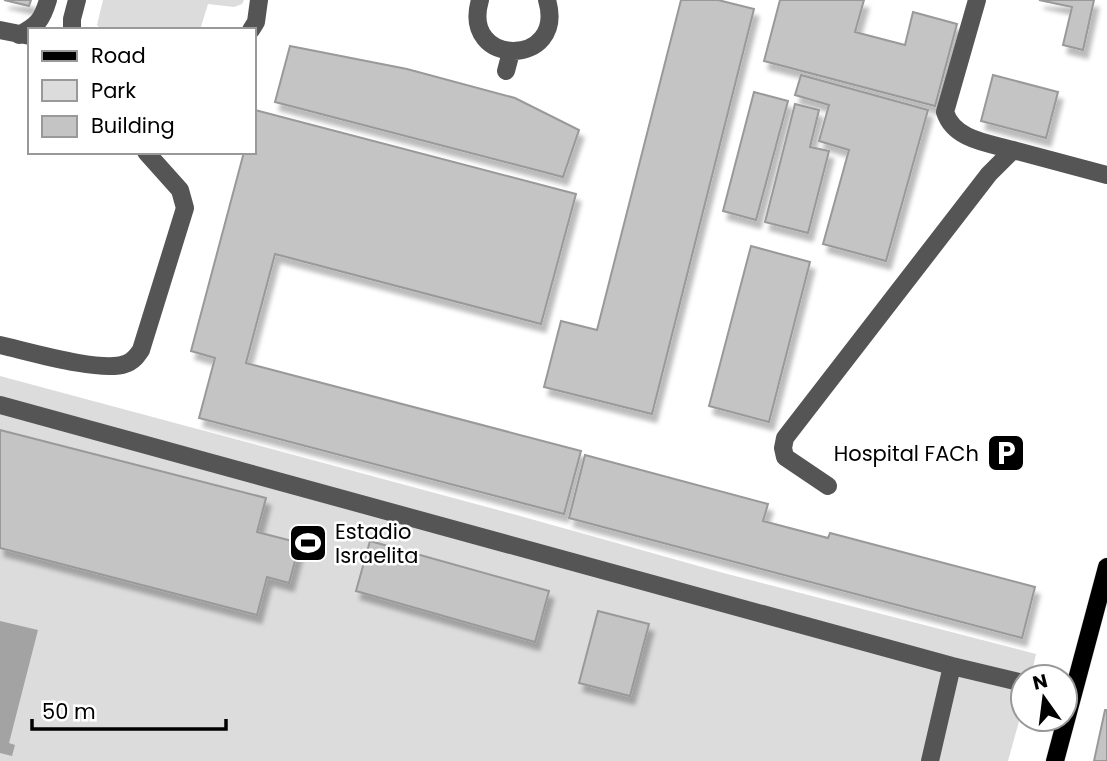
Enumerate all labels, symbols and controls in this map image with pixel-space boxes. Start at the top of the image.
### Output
legend [28,28,256,154]
text: Road [91,41,146,70]
text: Park [91,76,136,105]
text: Building [91,111,175,140]
parking icon: Hospital FACh [985,432,1027,474]
place label: Hospital FACh [834,439,979,468]
place label: Estadio Israelita [335,517,418,570]
sports icon: Estadio Israelita [287,522,329,564]
north arrow [1009,663,1079,733]
text: N [1030,667,1050,697]
scale bar [32,688,226,732]
text: 50 m [42,697,96,726]

